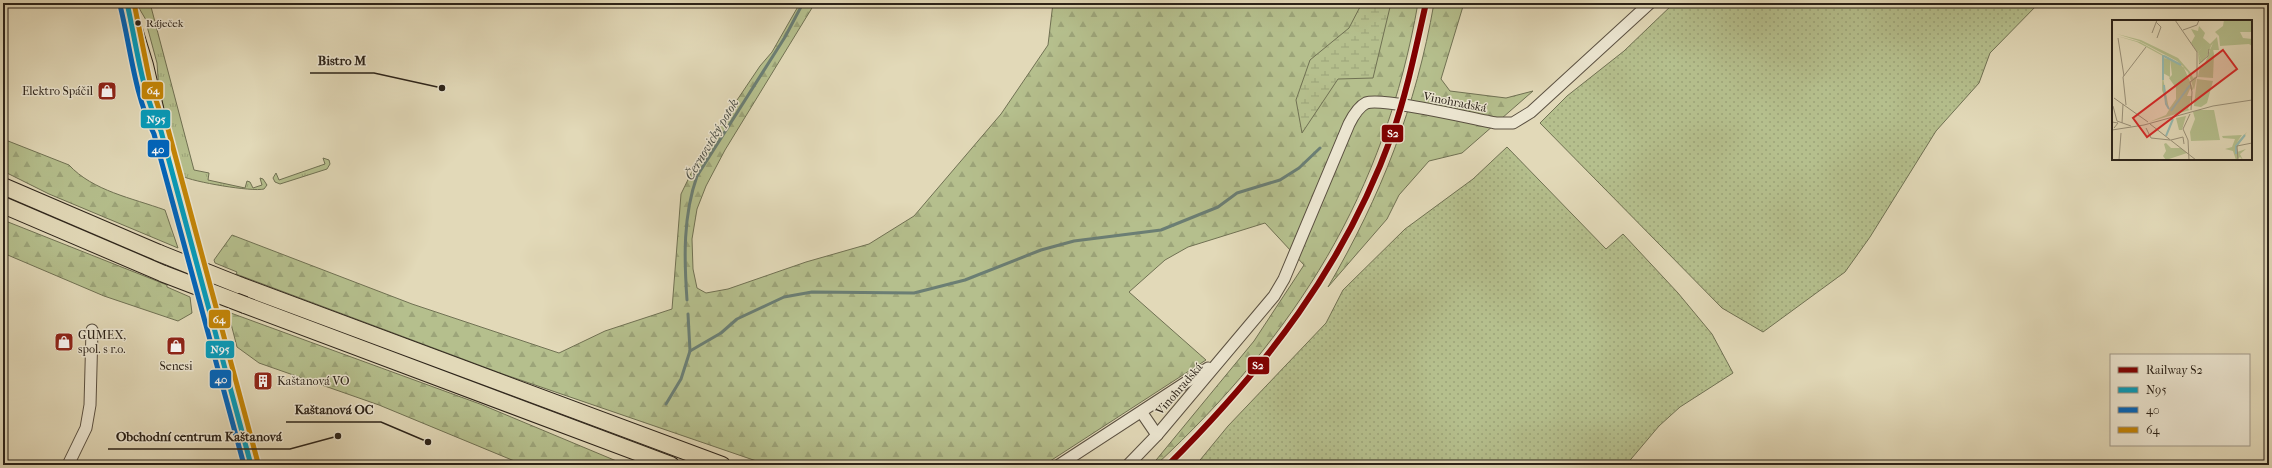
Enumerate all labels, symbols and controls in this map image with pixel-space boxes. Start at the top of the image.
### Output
place label: Ráječek [146,17,184,30]
marker: Ráječek [133,18,143,28]
inset map [2112,20,2252,160]
callout: Bistro M [310,48,374,73]
text: Bistro M [318,53,366,68]
shop icon: Elektro Spáčil [96,80,118,102]
line badge: 64 [141,81,164,100]
place label: Elektro Spáčil [22,84,94,98]
text: 64 [147,84,160,97]
street label: Vinohradská [1421,89,1488,115]
water label: Černovický potok [681,96,742,182]
line badge: N95 [140,109,171,129]
text: N95 [147,113,166,126]
line badge: S2 [1381,124,1404,143]
text: S2 [1387,127,1399,140]
line badge: 40 [147,139,170,158]
text: 40 [151,143,164,156]
line badge: 64 [208,309,231,329]
text: 64 [213,313,226,326]
place label: GUMEX, spol. s r.o. [78,328,126,356]
shop icon: GUMEX, spol. s r.o. [53,331,75,353]
shop icon: Senesi [165,335,187,357]
line badge: N95 [205,340,235,359]
text: N95 [211,343,230,356]
legend [2110,354,2250,446]
line badge: S2 [1247,356,1270,375]
place label: Senesi [160,359,193,373]
text: S2 [1252,359,1264,372]
street label: Vinohradská [1152,360,1206,419]
text: Railway S2 [2146,363,2203,377]
line badge: 40 [209,369,232,389]
building icon: Kaštanová VO [252,370,274,392]
text: 40 [214,373,227,386]
place label: Kaštanová VO [277,374,350,388]
text: N95 [2146,383,2167,397]
callout: Kaštanová OC [286,397,381,422]
text: Kaštanová OC [294,402,374,417]
text: 40 [2146,403,2160,417]
text: 64 [2146,423,2160,437]
callout: Obchodní centrum Kaštanová [108,424,290,449]
text: Obchodní centrum Kaštanová [116,429,283,444]

